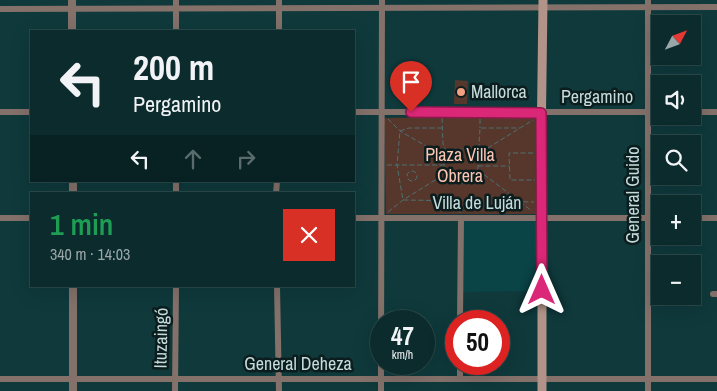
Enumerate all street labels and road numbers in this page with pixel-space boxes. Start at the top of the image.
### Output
street label: Pergamino [561,84,633,109]
street label: General Guido [620,147,645,243]
street label: Villa de Luján [432,190,522,215]
street label: Ituzaingó [147,307,174,369]
street label: General Deheza [244,351,352,376]

